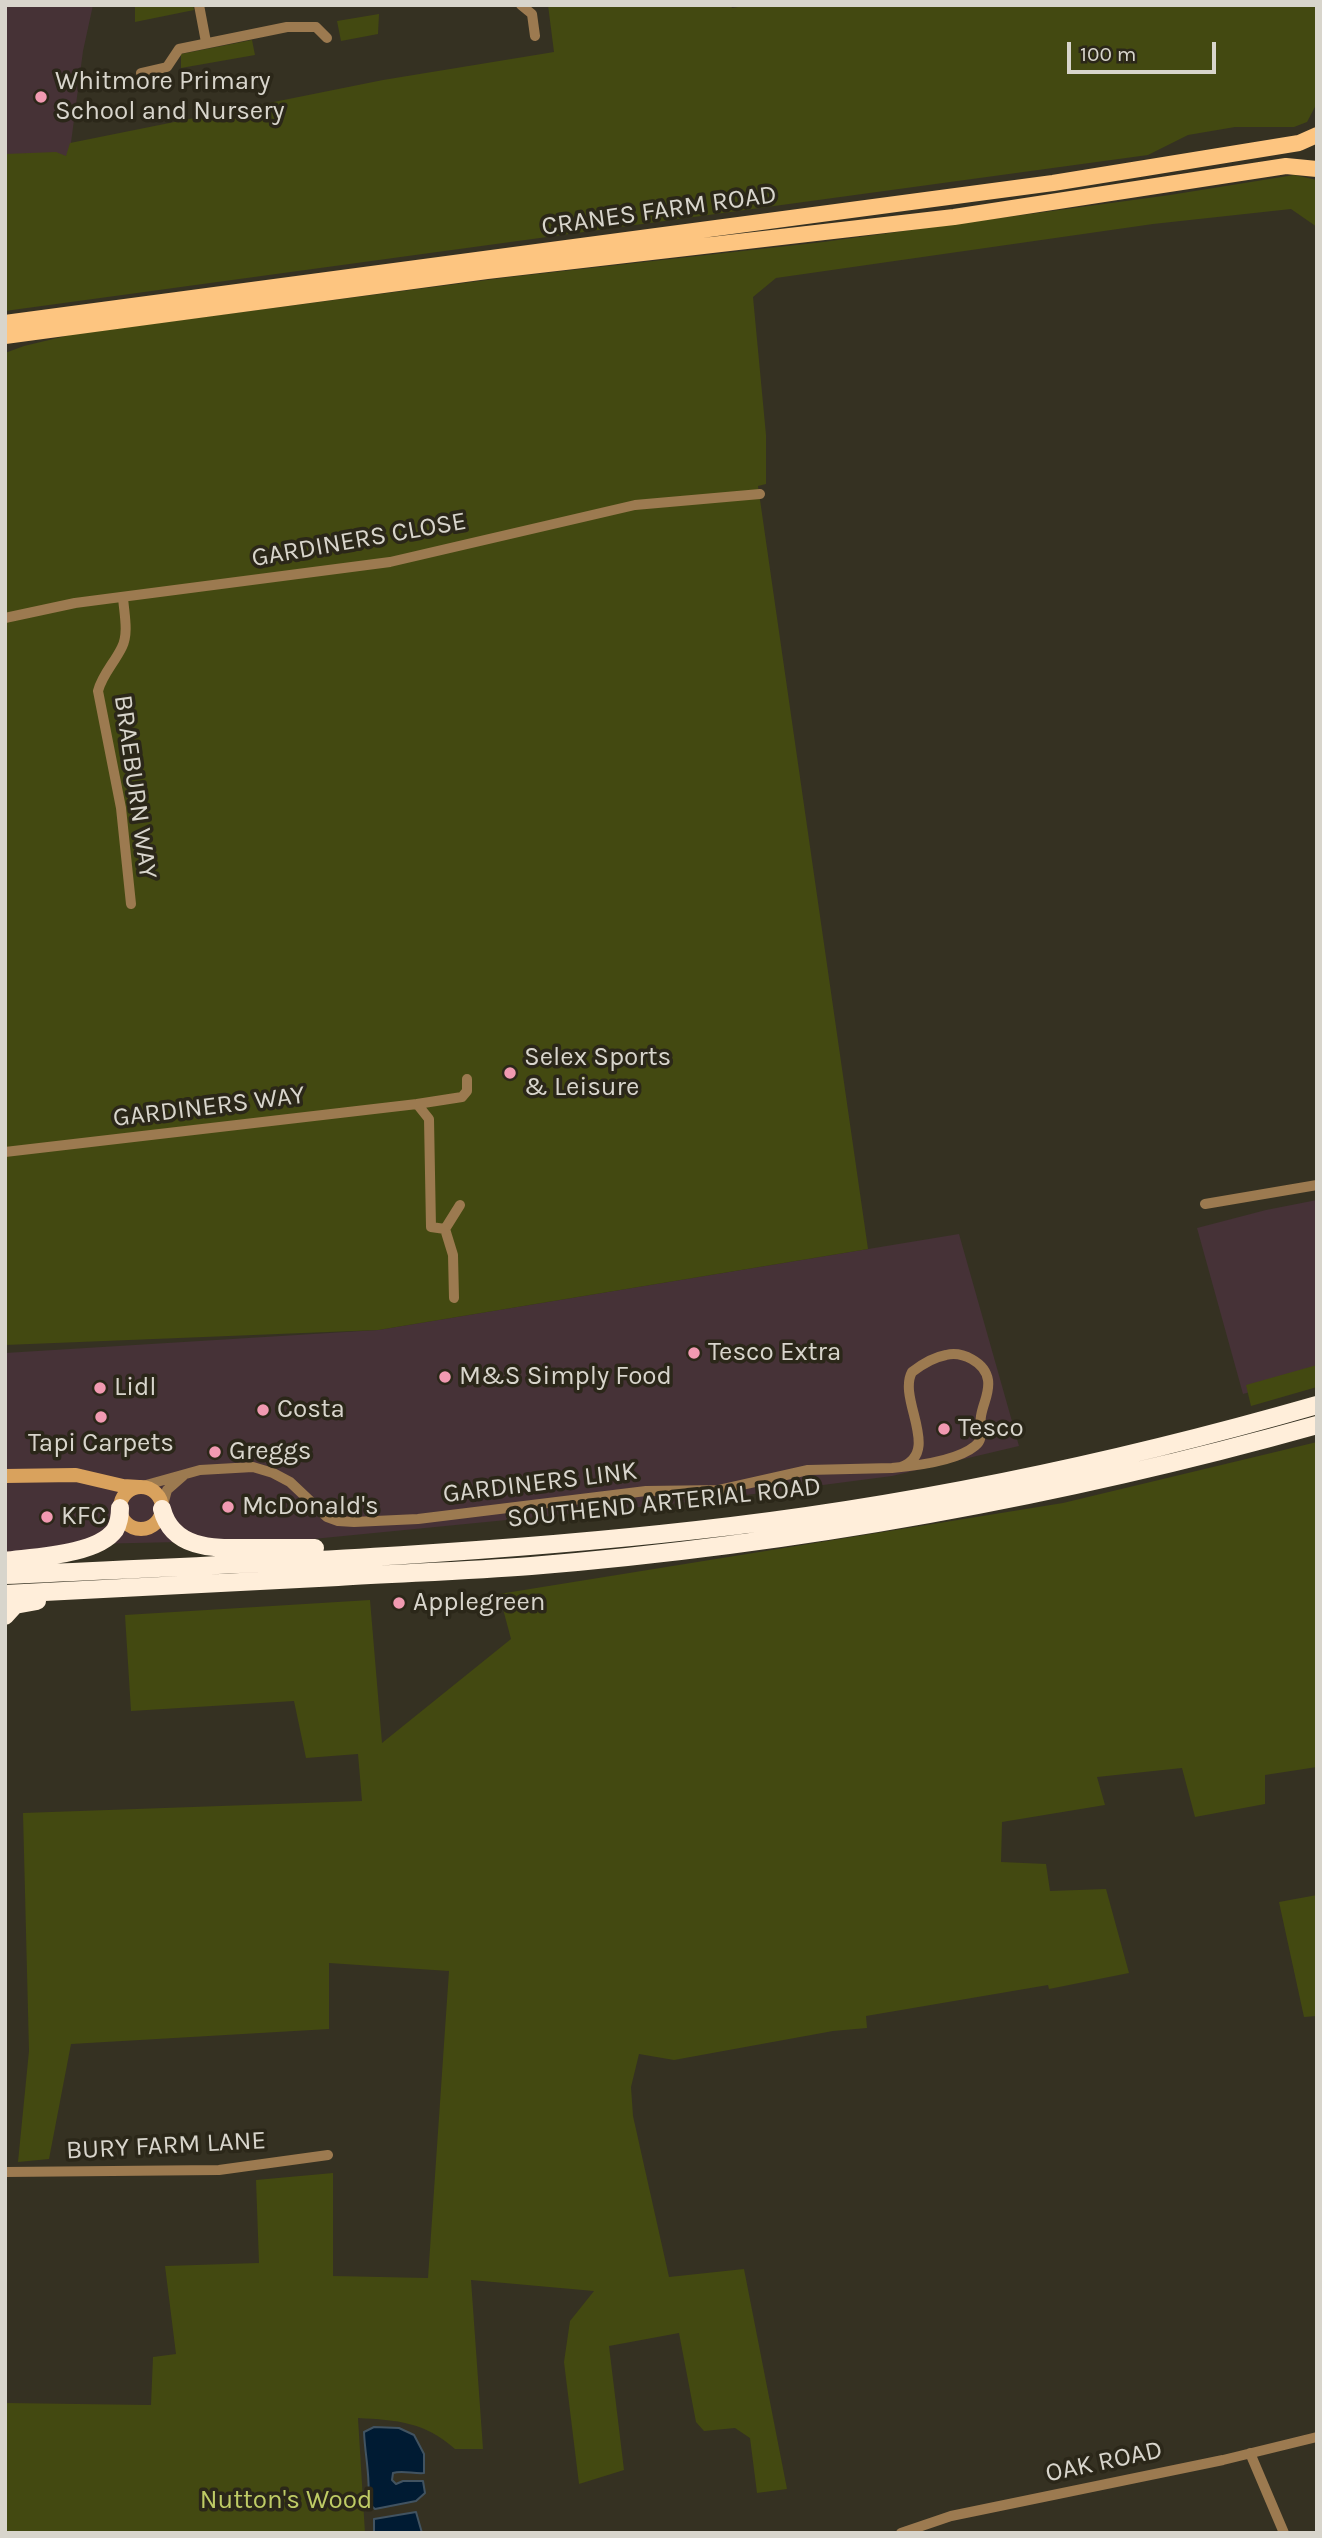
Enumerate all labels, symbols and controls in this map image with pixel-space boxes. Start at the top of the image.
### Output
scale bar [1070,28,1219,72]
text: 100 m [1080,42,1137,66]
place label: Whitmore Primary School and Nursery [55,66,285,128]
marker: Whitmore Primary School and Nursery [33,89,49,105]
street label: CRANES FARM ROAD [539,179,779,243]
street label: GARDINERS CLOSE [249,506,469,574]
street label: BRAEBURN WAY [107,693,163,881]
place label: Selex Sports & Leisure [524,1042,671,1104]
marker: Selex Sports & Leisure [502,1065,518,1081]
street label: GARDINERS WAY [111,1080,307,1134]
place label: Tesco Extra [708,1337,841,1369]
marker: Tesco Extra [686,1345,702,1361]
place label: M&S Simply Food [459,1361,672,1393]
marker: M&S Simply Food [437,1369,453,1385]
place label: Lidl [114,1372,157,1404]
marker: Lidl [92,1380,108,1396]
place label: Costa [277,1394,345,1426]
marker: Costa [255,1402,271,1418]
marker: Tapi Carpets [93,1409,109,1425]
place label: Tesco [958,1413,1024,1445]
marker: Tesco [936,1421,952,1437]
place label: Tapi Carpets [28,1428,174,1460]
place label: Greggs [229,1436,312,1468]
marker: Greggs [207,1444,223,1460]
street label: GARDINERS LINK [441,1456,639,1510]
street label: SOUTHEND ARTERIAL ROAD [506,1471,822,1535]
place label: McDonald's [242,1491,379,1523]
marker: McDonald's [220,1499,236,1515]
place label: KFC [61,1501,106,1533]
marker: KFC [39,1509,55,1525]
place label: Applegreen [413,1587,545,1619]
marker: Applegreen [391,1595,407,1611]
street label: BURY FARM LANE [65,2125,267,2167]
street label: OAK ROAD [1043,2434,1165,2490]
park label: Nutton's Wood [200,2485,372,2517]

